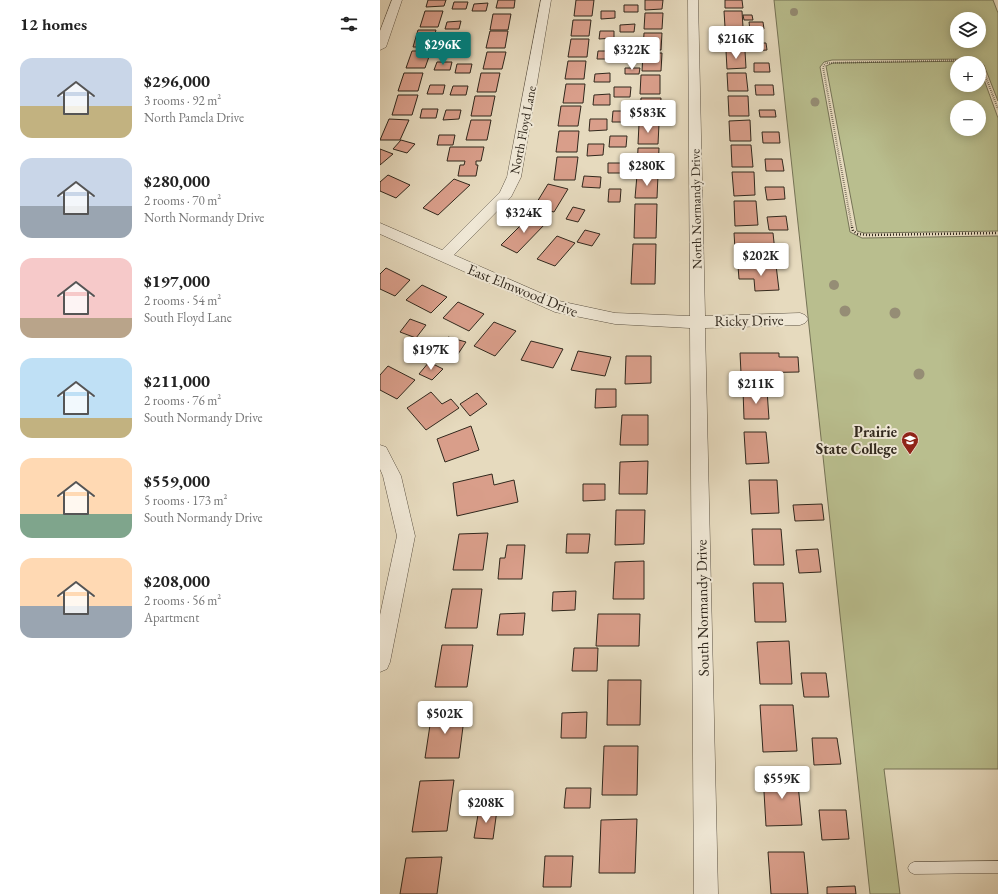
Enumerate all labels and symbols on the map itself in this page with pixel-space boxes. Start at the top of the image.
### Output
pin: $216K [708,26,764,60]
pin: $296K [415,32,471,66]
pin: $322K [604,37,660,71]
street label: North Floyd Lane [506,84,540,176]
pin: $583K [620,100,676,134]
street label: North Normandy Drive [686,149,706,269]
pin: $280K [619,153,675,187]
pin: $324K [496,200,552,234]
pin: $202K [733,243,789,277]
street label: East Elmwood Drive [465,259,581,321]
street label: Ricky Drive [714,310,784,330]
pin: $197K [403,337,459,371]
pin: $211K [728,371,784,405]
place label: Prairie State College [816,422,897,458]
school or university icon: Prairie State College [900,430,920,455]
street label: South Normandy Drive [691,539,713,677]
pin: $502K [417,701,473,735]
pin: $559K [754,766,810,800]
pin: $208K [458,790,514,824]

